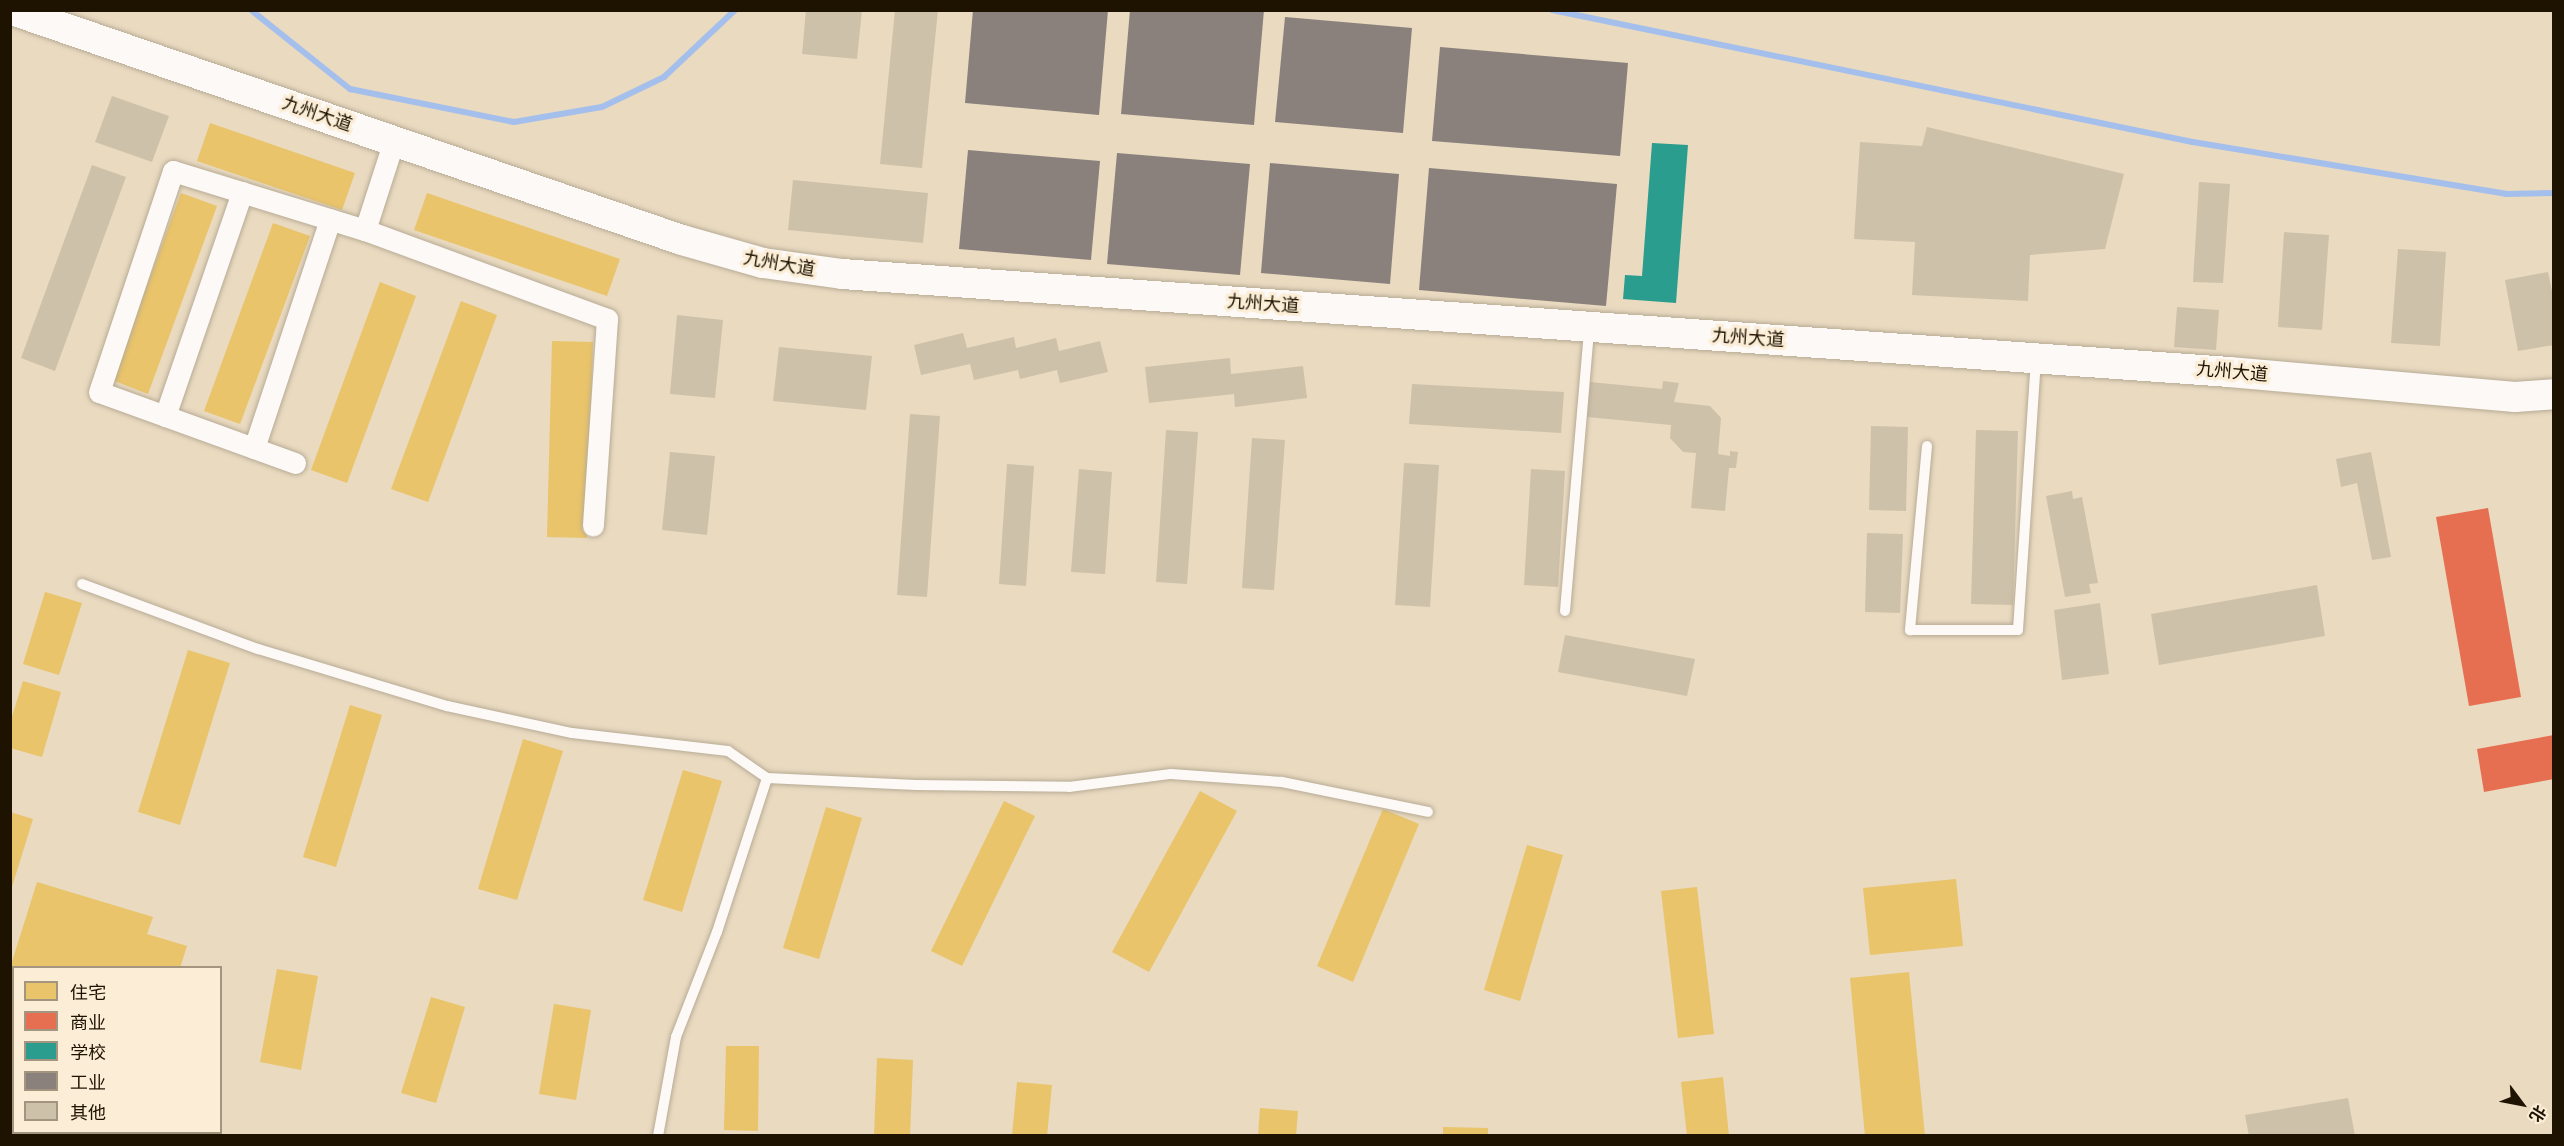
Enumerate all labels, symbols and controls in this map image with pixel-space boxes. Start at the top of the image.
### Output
street label: 九州大道 [279,92,355,136]
street label: 九州大道 [742,247,816,281]
street label: 九州大道 [1226,291,1300,317]
street label: 九州大道 [1711,325,1785,351]
street label: 九州大道 [2195,358,2269,386]
legend [12,966,222,1134]
text: 住宅 [70,982,106,1004]
text: 商业 [70,1012,106,1034]
text: 学校 [70,1042,106,1064]
text: 工业 [70,1072,106,1094]
north arrow [2492,1074,2552,1134]
text: 其他 [70,1102,106,1124]
text: 北 [2525,1102,2550,1126]

